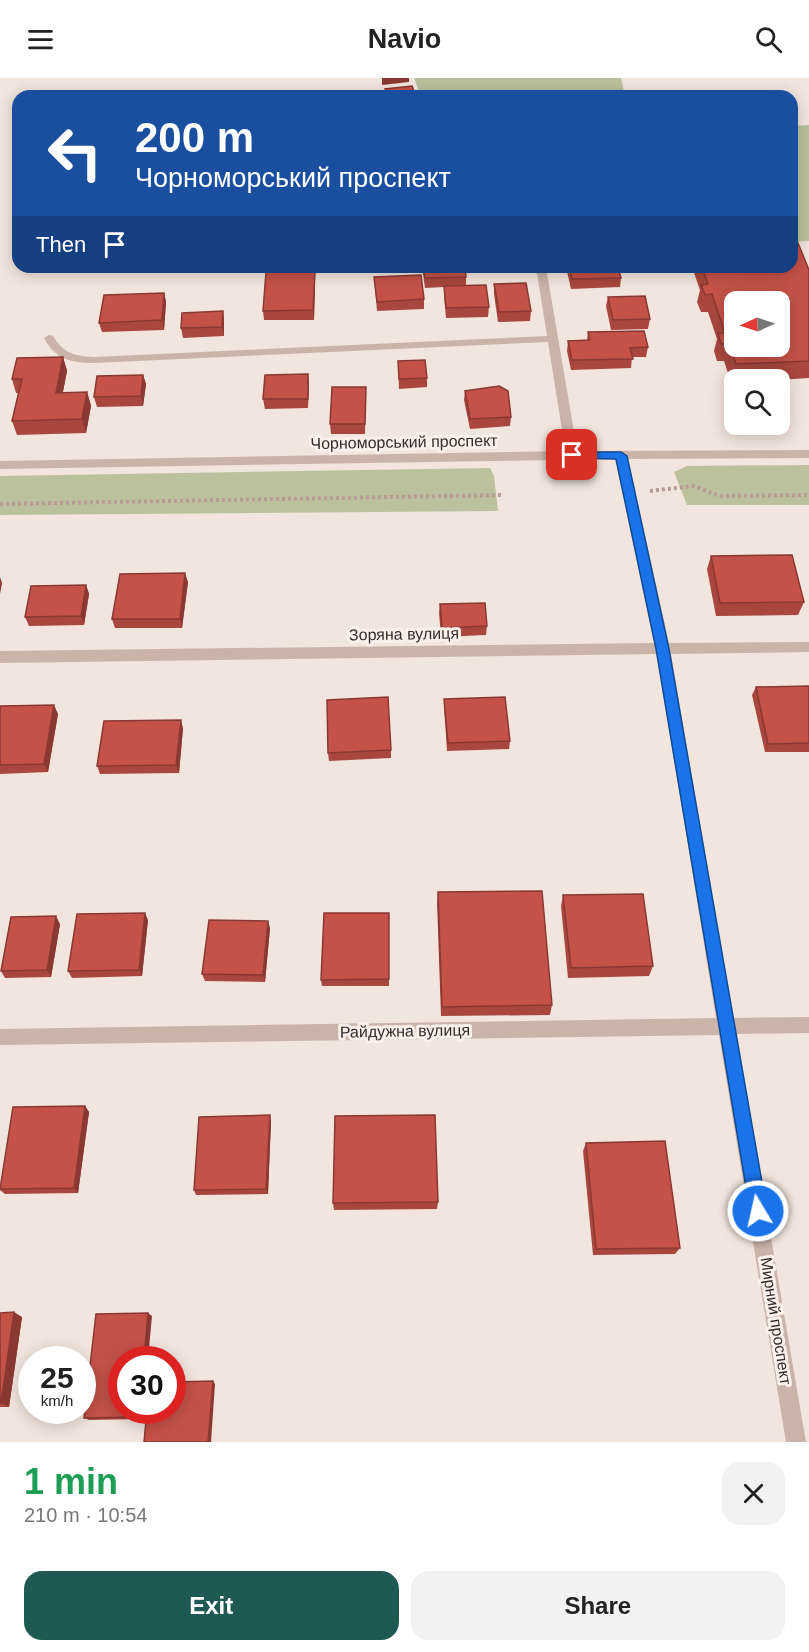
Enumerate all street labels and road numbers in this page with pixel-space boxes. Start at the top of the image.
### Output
street label: Чорноморський проспект [310,432,498,452]
street label: Зоряна вулиця [349,625,459,643]
street label: Райдужна вулиця [340,1021,470,1041]
street label: Мирний проспект [758,1256,795,1387]

